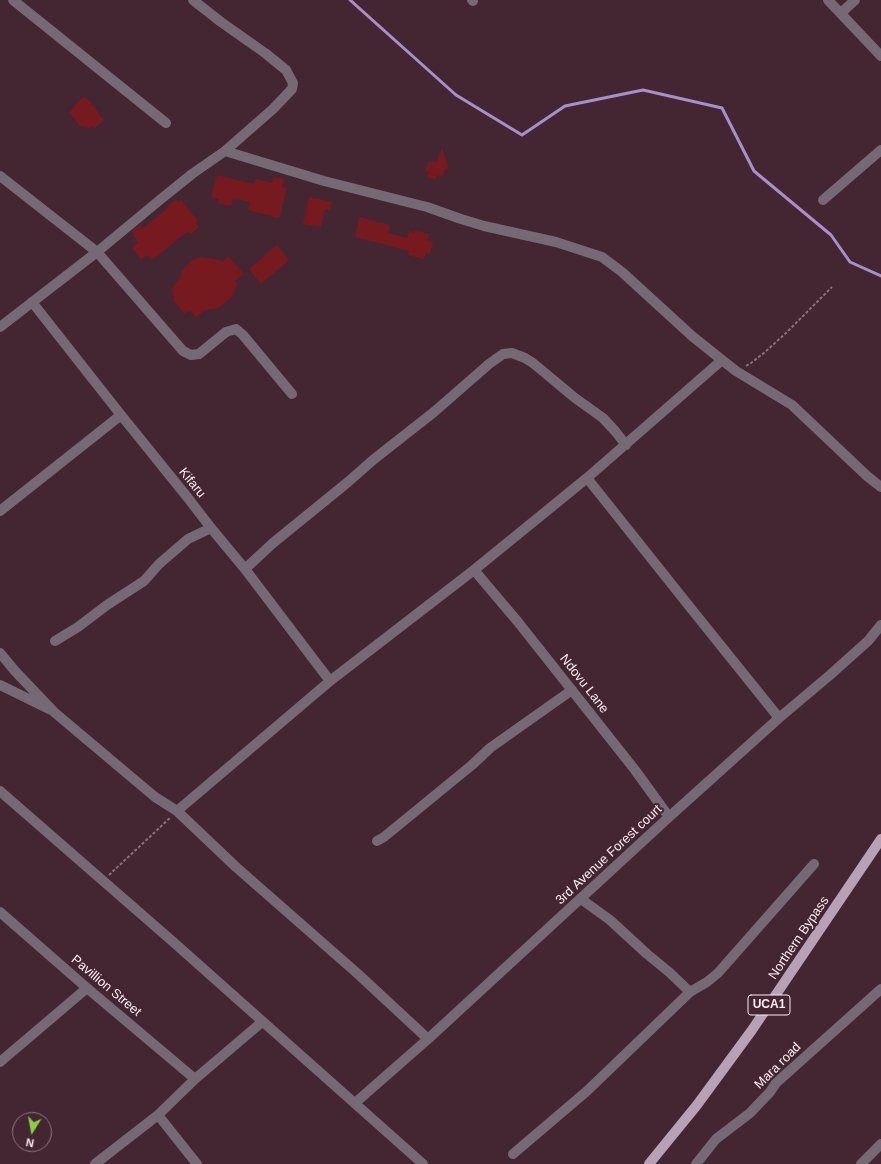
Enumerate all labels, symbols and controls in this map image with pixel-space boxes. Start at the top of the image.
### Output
street label: Kifaru [175,465,209,501]
street label: Ndovu Lane [556,652,612,716]
street label: 3rd Avenue Forest court [553,802,665,908]
street label: Northern Bypass [765,894,833,982]
street label: Pavillion Street [68,952,144,1020]
road number: UCA1 [748,995,790,1015]
street label: Mara road [752,1040,804,1092]
north arrow [12,1112,52,1152]
text: N [25,1136,35,1149]

